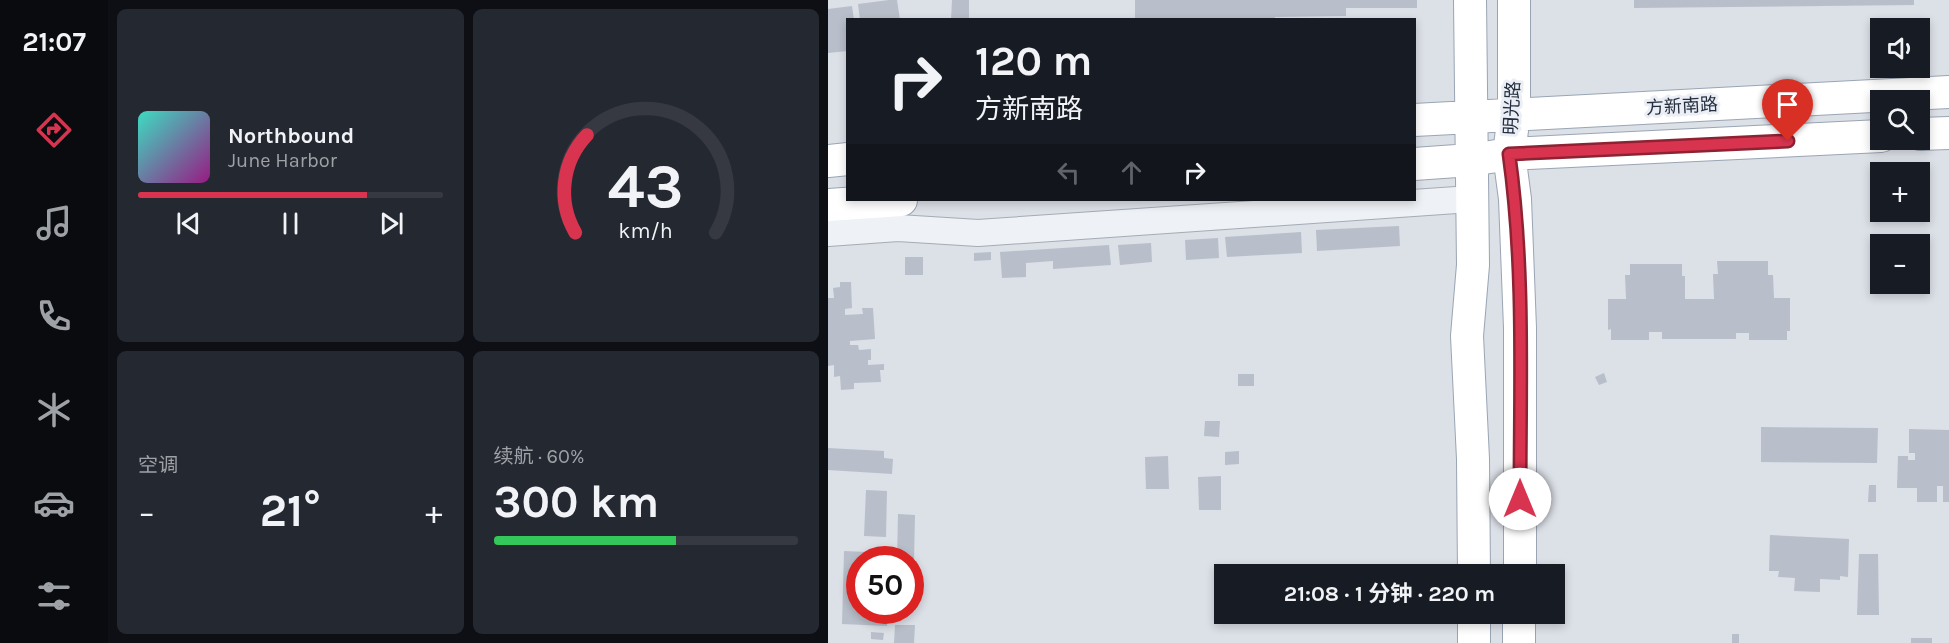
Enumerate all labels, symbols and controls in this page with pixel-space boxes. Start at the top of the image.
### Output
map controls [1870,18,1930,294]
button: sound [1870,18,1930,78]
text: 21:07 [22,26,86,58]
text: 120 m [975,36,1092,86]
icon: right [876,42,954,120]
pin [1762,79,1813,141]
street label: 明光路 [1500,80,1524,136]
icon: arrive [1771,88,1804,121]
button: search [1870,90,1930,150]
text: 方新南路 [975,93,1083,125]
street label: 方新南路 [1645,93,1719,119]
icon: directions [33,109,75,151]
text: Northbound [228,123,354,149]
text: June Harbor [228,149,337,172]
text: 43 [608,150,684,223]
icon: left [1052,156,1085,189]
icon: ahead [1115,156,1148,189]
icon: right [1178,156,1211,189]
button: + [1870,162,1930,222]
icon: music [33,202,75,244]
icon: previous [172,207,205,240]
icon: pause [274,207,307,240]
icon: next [375,207,408,240]
text: km/h [619,218,673,243]
button: − [1870,234,1930,294]
icon: phone [33,295,75,337]
icon: climate [33,389,75,431]
text: 续航 · 60% [494,445,584,468]
text: 空调 [138,454,178,477]
position arrow [1488,467,1552,531]
text: 300 km [494,476,659,528]
icon: car [33,482,75,524]
text: 21° [260,485,321,537]
text: − [138,493,155,531]
text: + [425,493,442,531]
speed limit sign: 50 [846,546,924,624]
icon: filters [33,575,75,617]
text: 21:08 · 1 分钟 · 220 m [1284,581,1495,607]

